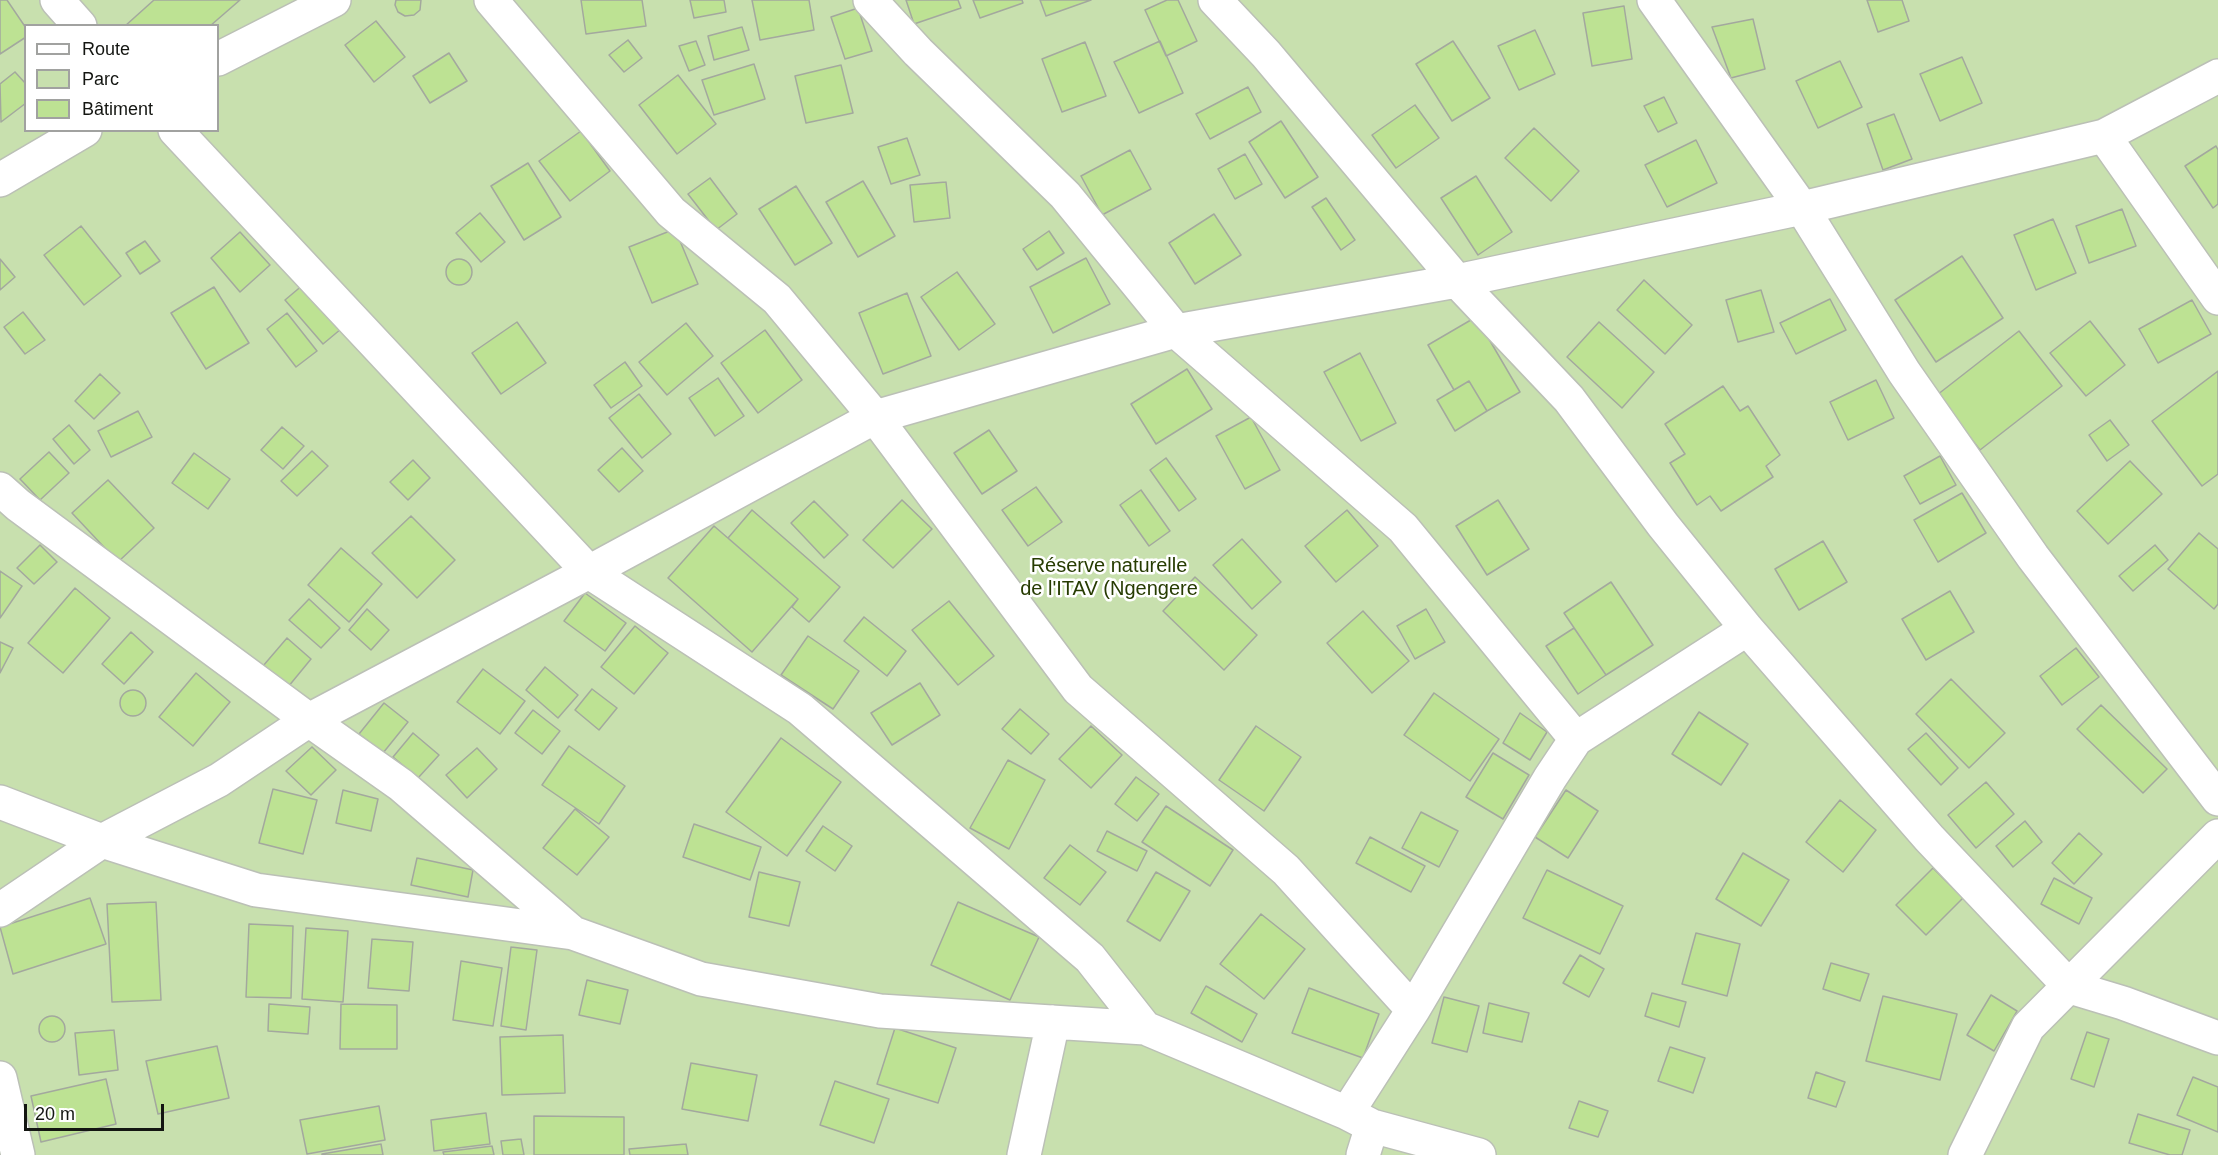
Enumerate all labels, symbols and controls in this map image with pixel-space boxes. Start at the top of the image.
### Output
legend [24,24,219,132]
text: Route [82,39,130,59]
text: Parc [82,69,119,89]
text: Bâtiment [82,99,153,119]
park label: Réserve naturelle de l'ITAV (Ngengere [1020,554,1198,601]
scale bar [27,1092,166,1130]
text: 20 m [35,1104,75,1124]

